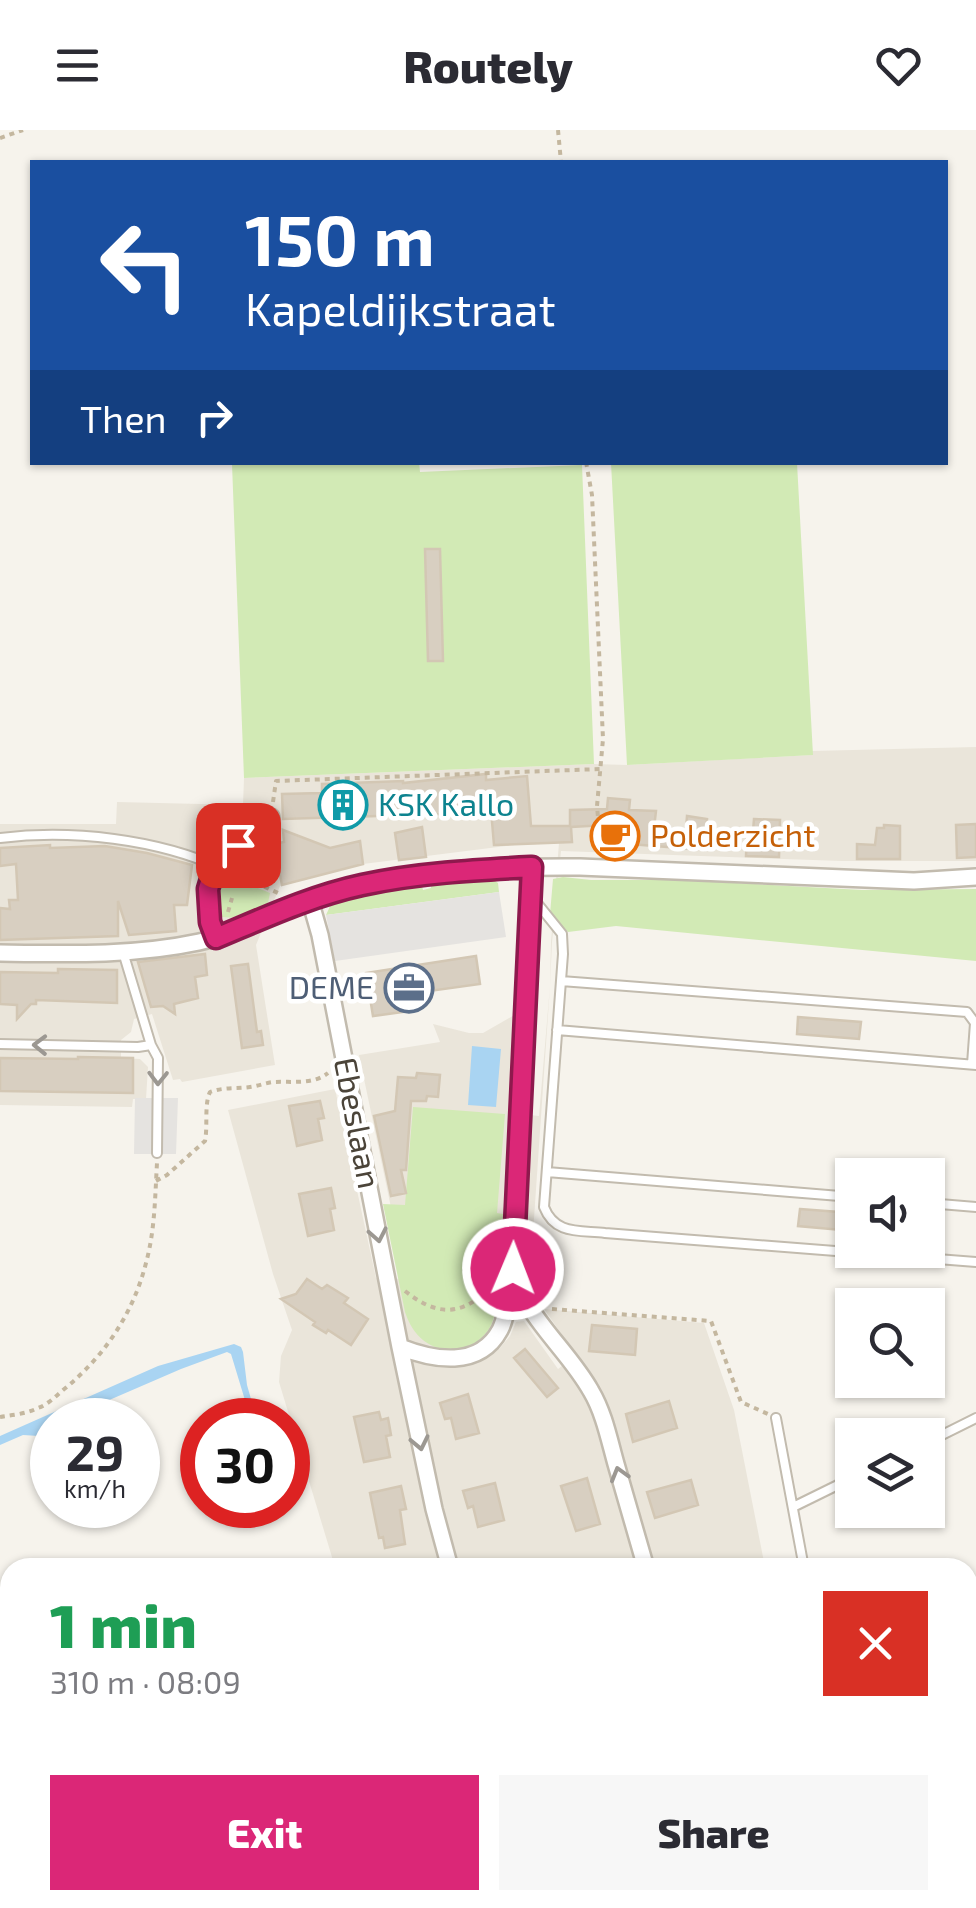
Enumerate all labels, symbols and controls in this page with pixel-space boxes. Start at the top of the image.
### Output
icon: menu [50,38,105,93]
text: Routely [403,38,573,92]
icon: heart [871,38,926,93]
text: 150 m [245,196,435,280]
icon: left [80,200,210,330]
text: Kapeldijkstraat [245,281,556,335]
icon: right [187,390,242,445]
text: Then [80,395,167,441]
building icon: KSK Kallo [317,779,369,831]
place label: KSK Kallo [378,784,514,822]
pin [196,803,281,888]
cafe icon: Polderzicht [589,810,641,862]
place label: Polderzicht [650,815,815,853]
icon: arrive [211,818,266,873]
office icon: DEME [383,962,435,1014]
place label: DEME [289,967,374,1005]
one-way arrow [32,1035,48,1056]
street label: Ebeslaan [328,1054,390,1191]
one-way arrow [147,1072,169,1087]
map controls [835,1158,945,1528]
button: sound [835,1158,945,1268]
position arrow [461,1217,565,1321]
one-way arrow [367,1227,388,1243]
button: search [835,1288,945,1398]
speed limit sign: 30 [180,1398,310,1528]
button: layers [835,1418,945,1528]
text: 29 [66,1421,124,1481]
one-way arrow [408,1434,429,1451]
one-way arrow [610,1466,631,1483]
text: km/h [64,1473,126,1503]
text: 1 min [50,1588,197,1660]
button: close [823,1591,928,1696]
text: 310 m · 08:09 [50,1662,241,1700]
button: Exit [50,1775,479,1890]
button: Share [499,1775,928,1890]

